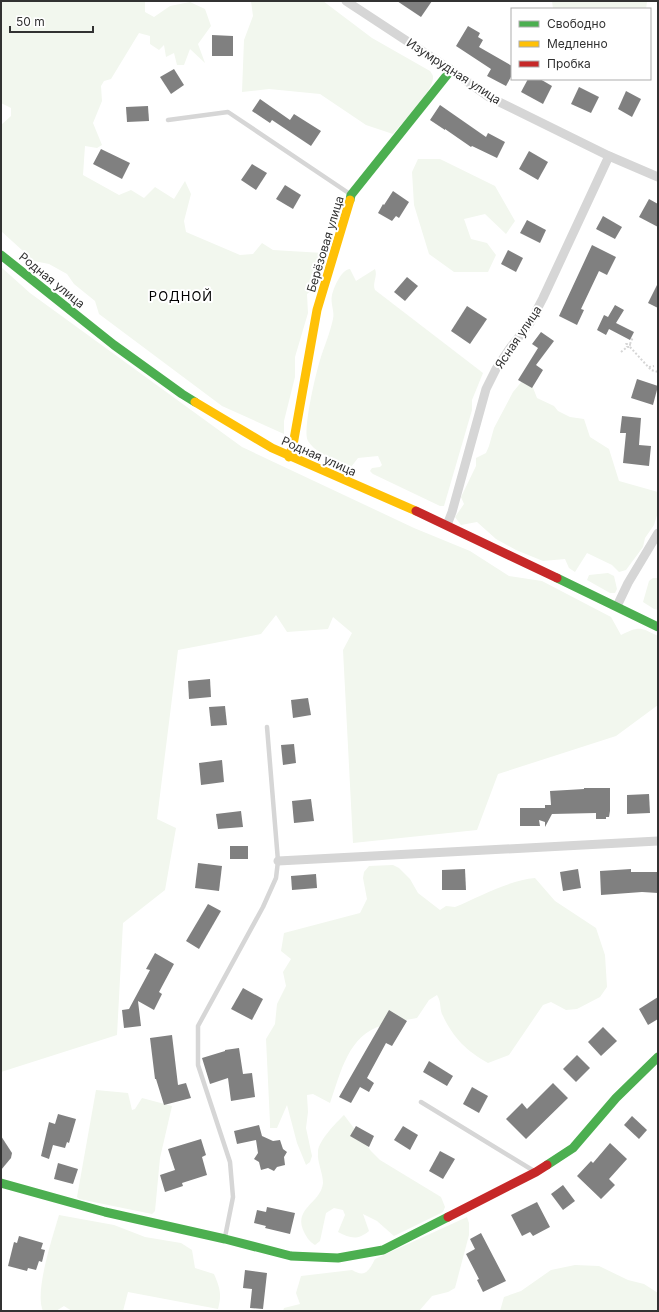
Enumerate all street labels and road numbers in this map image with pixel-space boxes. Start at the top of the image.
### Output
street label: Изумрудная улица [404,35,504,107]
street label: Берёзовая улица [303,194,347,294]
street label: Родная улица [16,249,88,311]
street label: Ясная улица [491,303,545,371]
street label: Родная улица [279,433,359,479]

